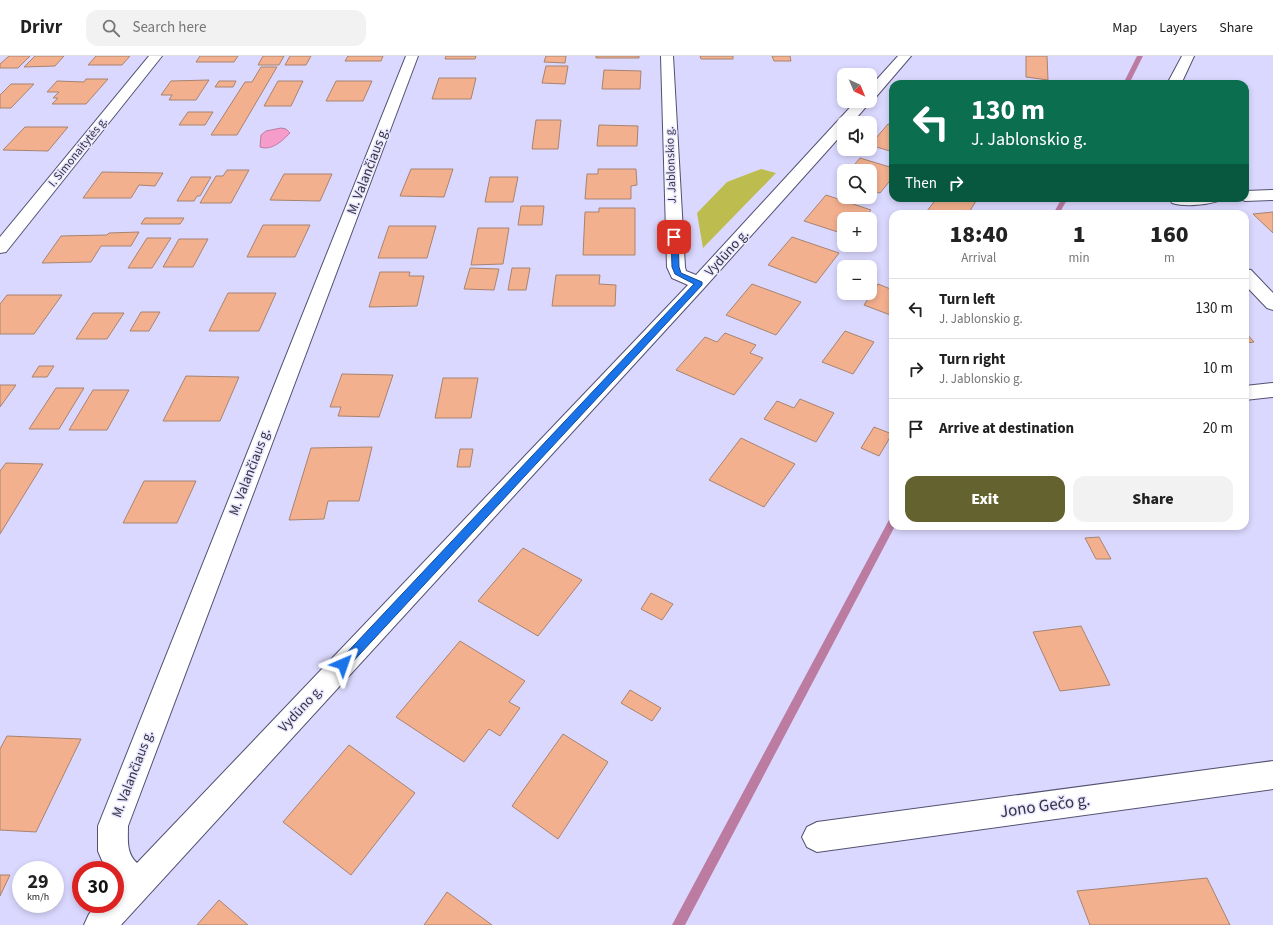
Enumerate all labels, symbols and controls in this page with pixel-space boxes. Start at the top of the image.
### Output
search box [86,10,366,46]
text: Drivr [20,14,62,41]
icon: search [100,17,122,39]
text: Search here [132,17,206,38]
text: Map [1112,18,1137,38]
text: Layers [1159,18,1197,38]
text: Share [1219,18,1253,38]
north arrow [837,68,877,108]
map controls [837,68,877,300]
text: 130 m [971,90,1045,130]
icon: left [905,96,957,148]
street label: I. Simonaitytės g. [44,113,112,191]
button: sound [837,116,877,156]
street label: M. Valančiaus g. [342,124,394,218]
street label: J. Jablonskio g. [661,126,681,204]
text: J. Jablonskio g. [971,127,1087,152]
button: search [837,164,877,204]
icon: right [945,172,967,194]
text: Then [905,173,937,194]
button: + [837,212,877,252]
text: 18:40 [949,217,1008,252]
text: 1 [1073,217,1086,252]
text: 160 [1150,217,1189,252]
pin [657,220,691,254]
street label: Vydūno g. [700,225,754,281]
icon: arrive [663,226,685,248]
text: Arrival [961,249,996,267]
text: min [1069,249,1090,267]
text: m [1164,249,1175,267]
button: − [837,260,877,300]
text: Turn left [939,289,995,310]
icon: left [905,298,927,320]
text: 130 m [1195,298,1233,319]
text: J. Jablonskio g. [939,310,1023,328]
text: Turn right [939,349,1005,370]
icon: right [905,358,927,380]
text: 10 m [1203,358,1233,379]
text: J. Jablonskio g. [939,370,1023,388]
icon: arrive [905,418,927,440]
text: Arrive at destination [939,418,1074,439]
text: 20 m [1203,418,1233,439]
street label: M. Valančiaus g. [224,425,276,519]
button: Exit [905,476,1065,522]
button: Share [1073,476,1233,522]
position arrow [322,643,364,685]
street label: Vydūno g. [274,681,328,737]
street label: M. Valančiaus g. [107,727,159,821]
street label: Jono Gečo g. [998,788,1092,824]
speed limit sign: 30 [72,861,124,913]
text: 29 [27,868,49,896]
text: km/h [27,890,49,904]

